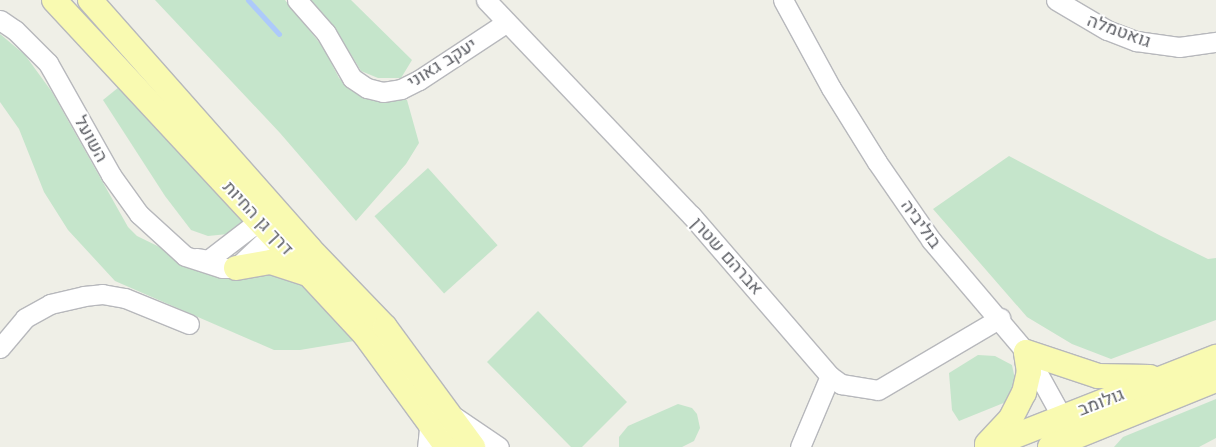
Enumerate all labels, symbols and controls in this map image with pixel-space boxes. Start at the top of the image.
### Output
street label: גואטמלה [1084,10,1154,52]
street label: יעקב גאוני [403,33,481,93]
street label: השועל [69,112,113,166]
street label: דרך גן החיות [218,176,298,260]
street label: בוליביה [896,195,946,253]
street label: אברהם שטרן [687,213,767,299]
street label: גולומב [1075,383,1127,421]

